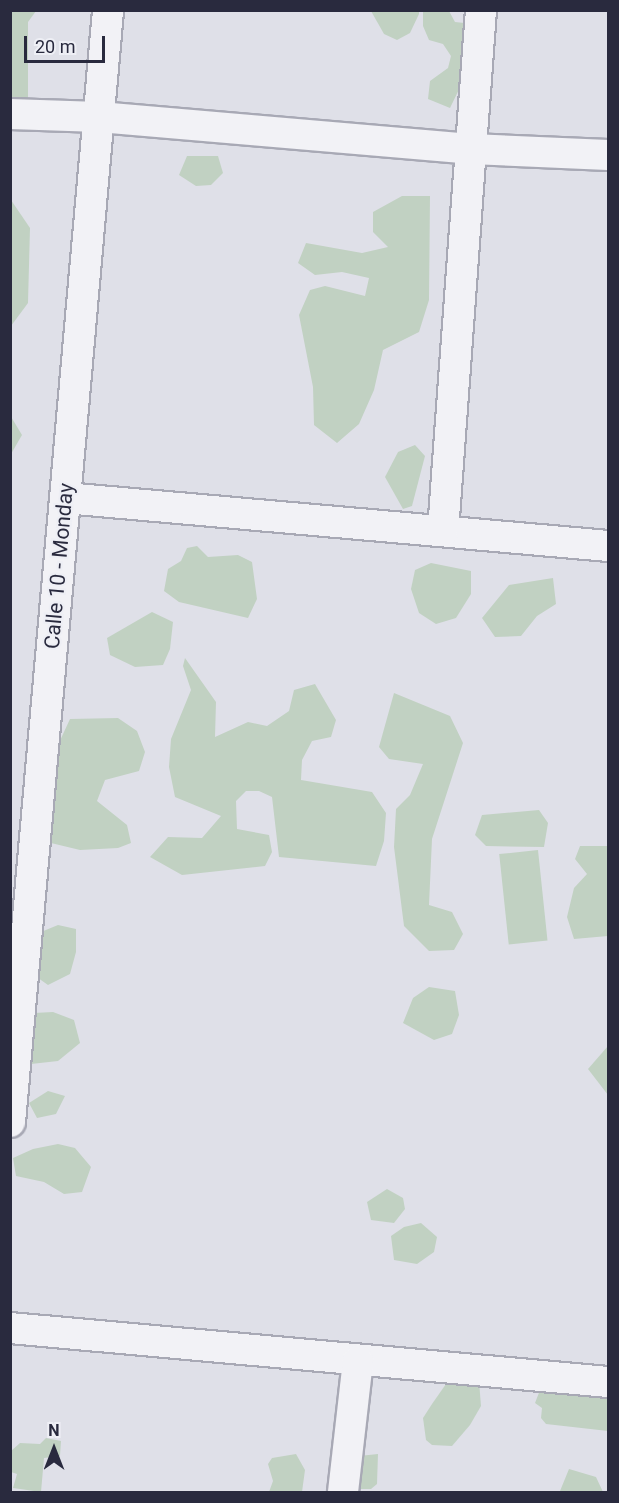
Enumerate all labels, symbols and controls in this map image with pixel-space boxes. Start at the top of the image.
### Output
scale bar [27,24,108,62]
text: 20 m [35,36,75,57]
street label: Calle 10 - Monday [39,482,79,650]
north arrow [24,1419,84,1479]
text: N [48,1421,60,1440]

